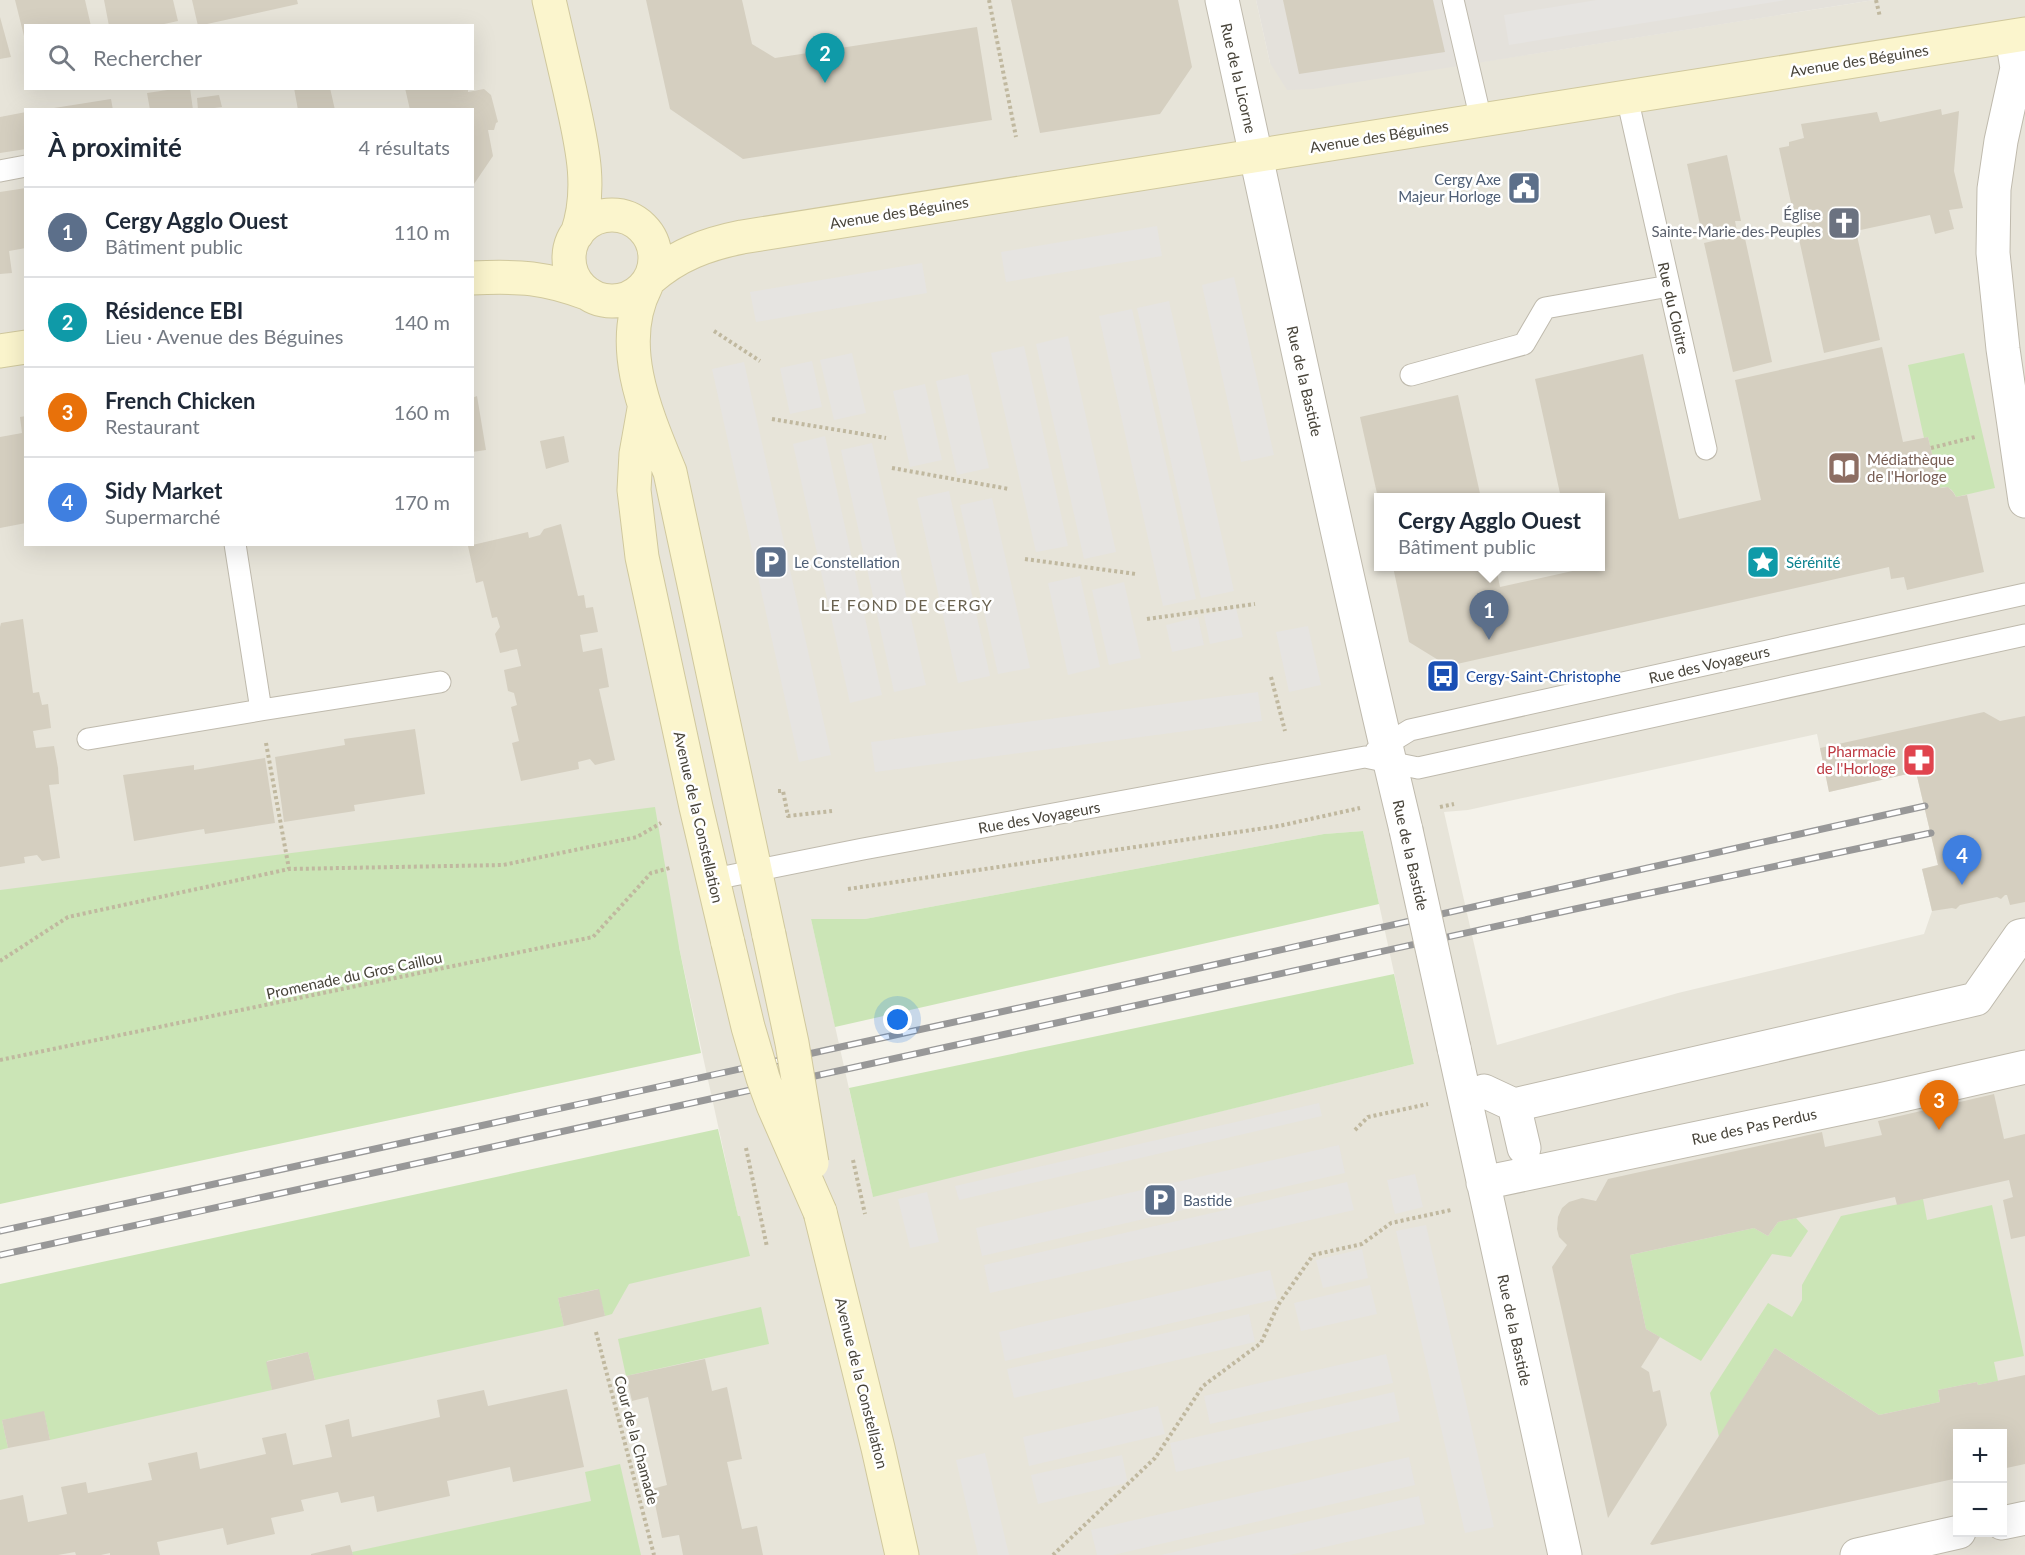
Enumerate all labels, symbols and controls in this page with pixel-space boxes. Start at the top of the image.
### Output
street label: Rue de la Licorne [1218,21,1260,135]
search box [24,24,474,90]
pin: 2 [806,34,844,83]
street label: Avenue des Béguines [1788,40,1930,80]
icon: search [45,41,78,74]
text: Rechercher [93,44,202,71]
street label: Avenue des Béguines [1308,116,1450,156]
text: À proximité [48,131,182,163]
text: 4 résultats [359,135,450,159]
place label: Cergy Axe Majeur Horloge [1398,170,1501,205]
public building icon: Cergy Axe Majeur Horloge [1506,170,1542,206]
street label: Avenue des Béguines [828,192,970,232]
place label: Église Sainte-Marie-des-Peuples [1651,205,1821,240]
church icon: Église Sainte-Marie-des-Peuples [1826,205,1862,241]
text: Cergy Agglo Ouest [105,207,288,234]
text: 1 [62,220,73,244]
text: 110 m [394,220,450,244]
text: Bâtiment public [105,234,243,258]
street label: Rue du Cloitre [1655,260,1693,356]
text: Résidence EBI [105,297,243,324]
text: 2 [62,310,73,334]
text: 140 m [394,310,450,334]
text: Lieu · Avenue des Béguines [105,324,344,348]
street label: Rue de la Bastide [1283,324,1327,438]
text: French Chicken [105,387,255,414]
text: 3 [62,400,73,424]
text: 160 m [394,400,450,424]
text: Restaurant [105,414,200,438]
library icon: Médiathèque de l'Horloge [1826,450,1862,486]
place label: Médiathèque de l'Horloge [1867,450,1954,485]
text: Sidy Market [105,477,222,504]
text: 4 [62,490,73,514]
text: 170 m [394,490,450,514]
popup [1374,493,1605,571]
text: Supermarché [105,504,220,528]
text: Cergy Agglo Ouest [1398,507,1581,534]
text: Bâtiment public [1398,534,1536,558]
parking icon: Le Constellation [753,544,789,580]
place icon: Sérénité [1745,544,1781,580]
place label: Le Constellation [794,553,900,571]
place label: Sérénité [1786,553,1840,571]
pin: 1 [1470,590,1508,640]
district label: LE FOND DE CERGY [821,595,993,614]
street label: Rue des Voyageurs [1647,641,1771,687]
bus stop icon: Cergy-Saint-Christophe [1425,658,1461,694]
place label: Cergy-Saint-Christophe [1466,667,1621,685]
street label: Avenue de la Constellation [670,729,728,905]
place label: Pharmacie de l'Horloge [1816,742,1896,777]
pharmacy icon: Pharmacie de l'Horloge [1901,742,1937,778]
street label: Rue des Voyageurs [977,797,1101,837]
street label: Rue de la Bastide [1389,798,1433,912]
pin: 4 [1942,836,1982,885]
street label: Promenade du Gros Caillou [264,948,444,1002]
your location [883,1005,912,1034]
pin: 3 [1920,1080,1958,1130]
street label: Rue des Pas Perdus [1690,1104,1818,1148]
parking icon: Bastide [1142,1182,1178,1218]
place label: Bastide [1183,1191,1232,1209]
street label: Rue de la Bastide [1494,1273,1536,1387]
street label: Avenue de la Constellation [832,1296,892,1470]
street label: Cour de la Chamade [611,1374,663,1506]
map controls [1953,1429,2007,1537]
button: + [1953,1429,2007,1483]
button: − [1953,1483,2007,1537]

